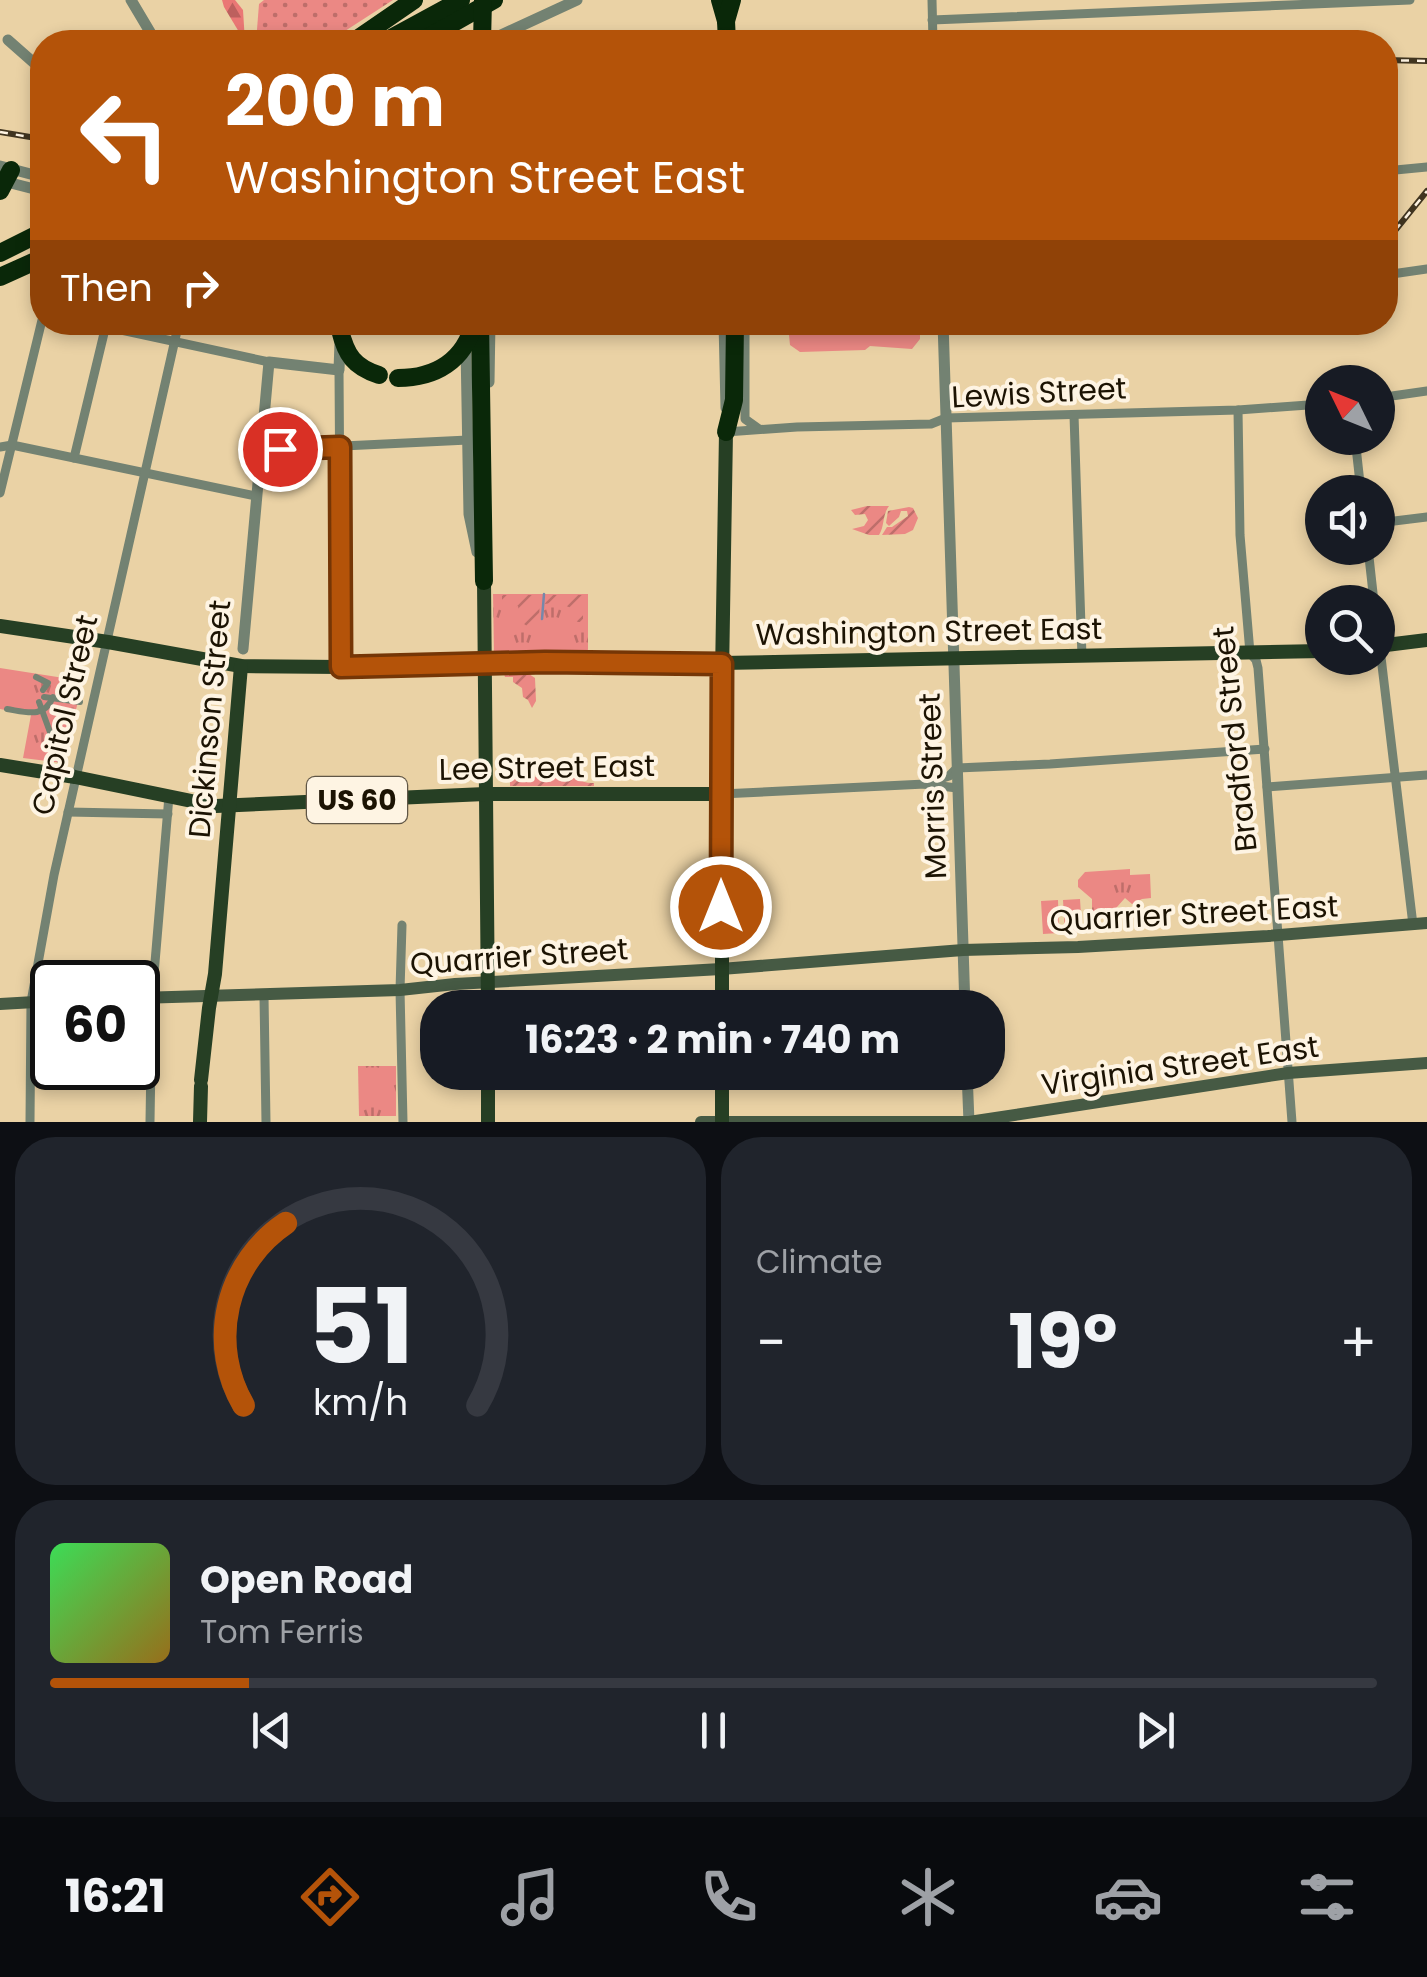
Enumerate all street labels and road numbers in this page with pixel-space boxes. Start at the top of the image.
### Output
street label: Lewis Street [950,366,1128,419]
street label: Dickinson Street [178,598,241,840]
street label: Washington Street East [755,607,1103,656]
street label: Capitol Street [21,610,108,819]
street label: Bradford Street [1201,624,1268,854]
street label: Morris Street [908,692,957,880]
street label: Lee Street East [438,744,655,791]
road number: US 60 [307,777,407,823]
street label: Quarrier Street East [1049,884,1339,943]
street label: Quarrier Street [408,927,629,986]
street label: Virginia Street East [1039,1025,1321,1106]

